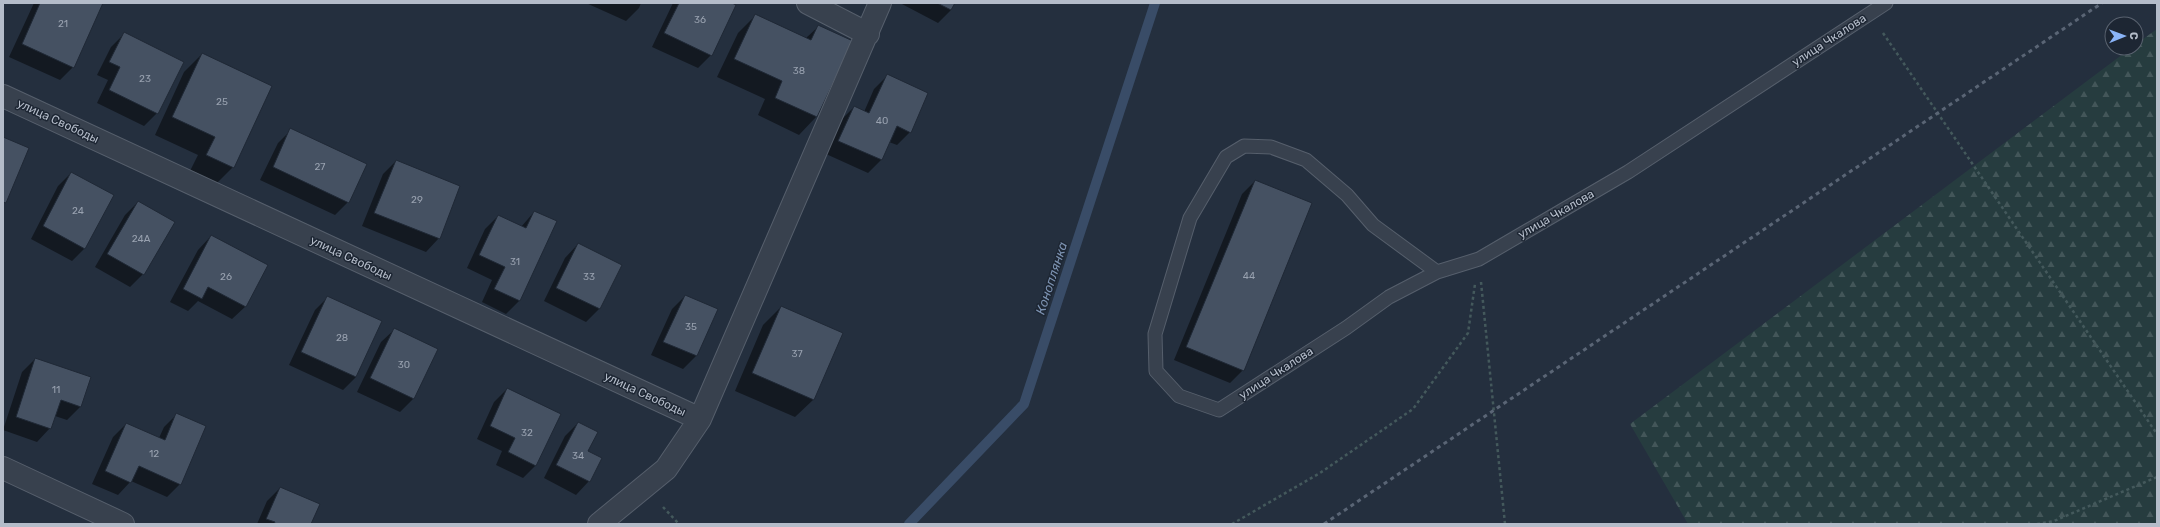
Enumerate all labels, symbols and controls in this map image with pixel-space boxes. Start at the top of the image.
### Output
street label: улица Чкалова [1789,11,1869,69]
house number: 36 [694,14,706,26]
north arrow [2104,16,2144,56]
house number: 21 [58,18,68,30]
text: С [2127,32,2140,40]
house number: 38 [793,65,805,77]
house number: 23 [139,73,151,85]
street label: улица Свободы [15,96,101,146]
house number: 25 [216,96,228,108]
house number: 40 [876,115,888,127]
house number: 27 [315,161,326,173]
street label: улица Чкалова [1515,187,1597,241]
house number: 29 [411,194,423,206]
house number: 24 [72,205,84,217]
house number: 24А [132,233,151,245]
street label: улица Свободы [308,233,394,283]
water label: Коноплянка [1033,240,1070,316]
house number: 31 [510,256,520,268]
house number: 44 [1243,270,1255,282]
house number: 26 [220,271,232,283]
house number: 33 [583,271,595,283]
house number: 35 [685,321,697,333]
house number: 28 [336,332,348,344]
street label: улица Чкалова [1236,344,1316,402]
house number: 37 [791,348,803,360]
house number: 30 [398,359,410,371]
street label: улица Свободы [602,369,688,419]
house number: 11 [52,384,60,396]
house number: 32 [521,427,533,439]
house number: 12 [149,448,159,460]
house number: 34 [572,450,584,462]

